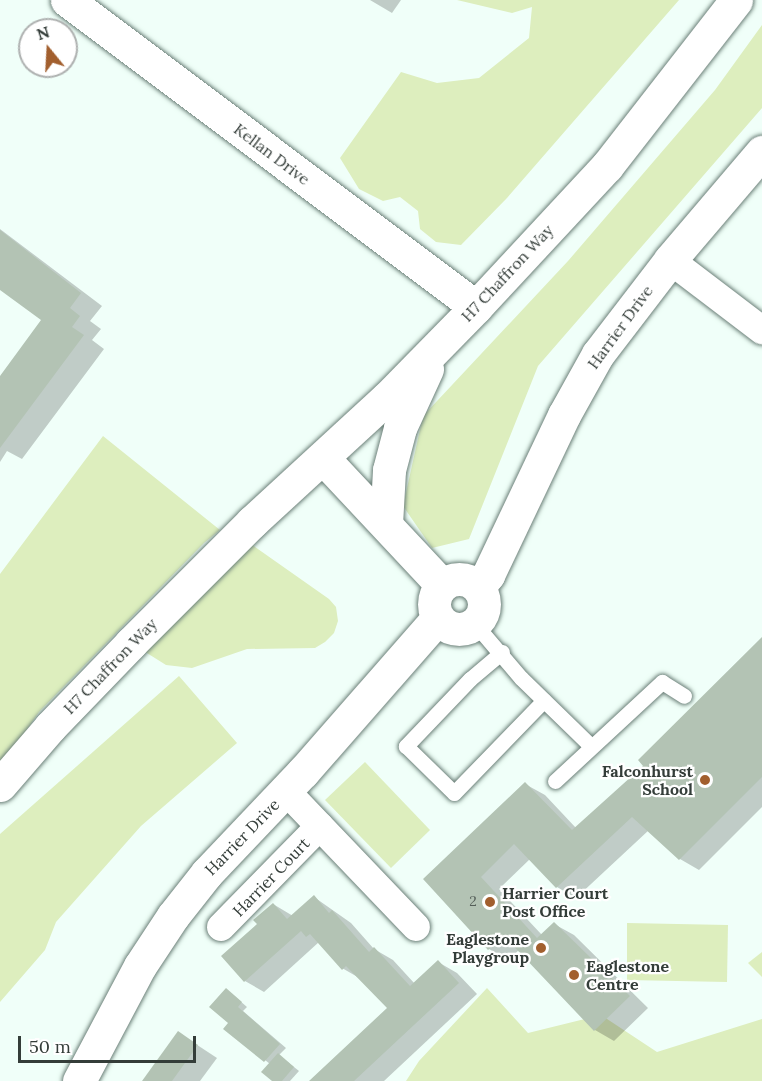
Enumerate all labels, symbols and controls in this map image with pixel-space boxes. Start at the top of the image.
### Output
north arrow [18,18,78,78]
text: N [34,21,52,44]
street label: Kellan Drive [230,119,314,189]
street label: H7 Chaffron Way [457,220,557,326]
street label: Harrier Drive [583,281,657,373]
street label: H7 Chaffron Way [59,614,161,718]
place label: Falconhurst School [602,761,693,799]
marker: Falconhurst School [698,773,712,787]
street label: Harrier Drive [201,795,283,879]
street label: Harrier Court [229,834,313,920]
place label: Harrier Court Post Office [502,883,608,921]
house number: 2 [469,893,477,909]
marker: Harrier Court Post Office [483,895,497,909]
place label: Eaglestone Playgroup [446,929,529,967]
marker: Eaglestone Playgroup [534,941,548,955]
place label: Eaglestone Centre [586,956,669,994]
marker: Eaglestone Centre [567,968,581,982]
scale bar [21,1024,200,1062]
text: 50 m [29,1035,71,1058]

